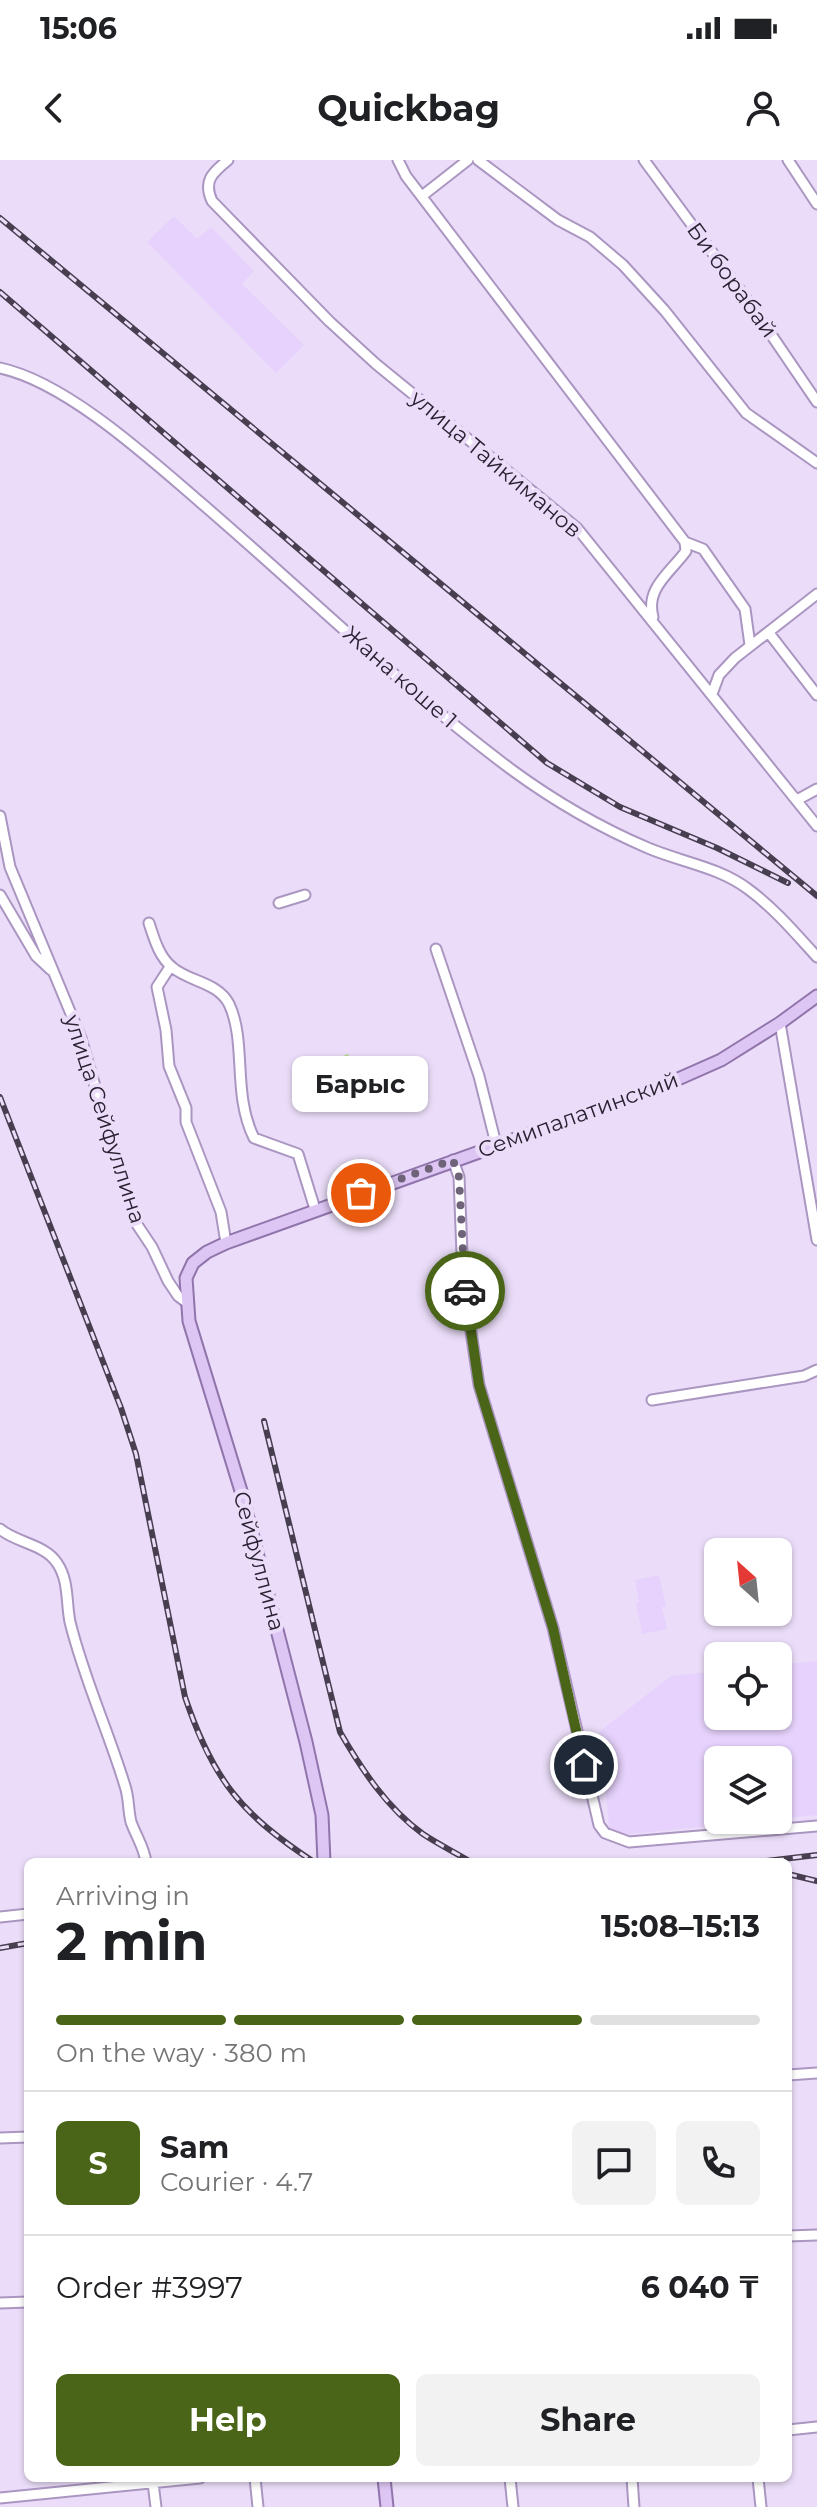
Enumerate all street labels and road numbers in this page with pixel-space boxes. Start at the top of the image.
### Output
street label: Би борабай [681,217,783,343]
street label: улица Тайкиманов [404,384,587,543]
street label: Жана коше 1 [337,620,463,734]
street label: улица Сейфуллина [58,1010,151,1227]
street label: Семипалатинский [474,1066,682,1164]
street label: Сейфуллина [227,1488,291,1634]

